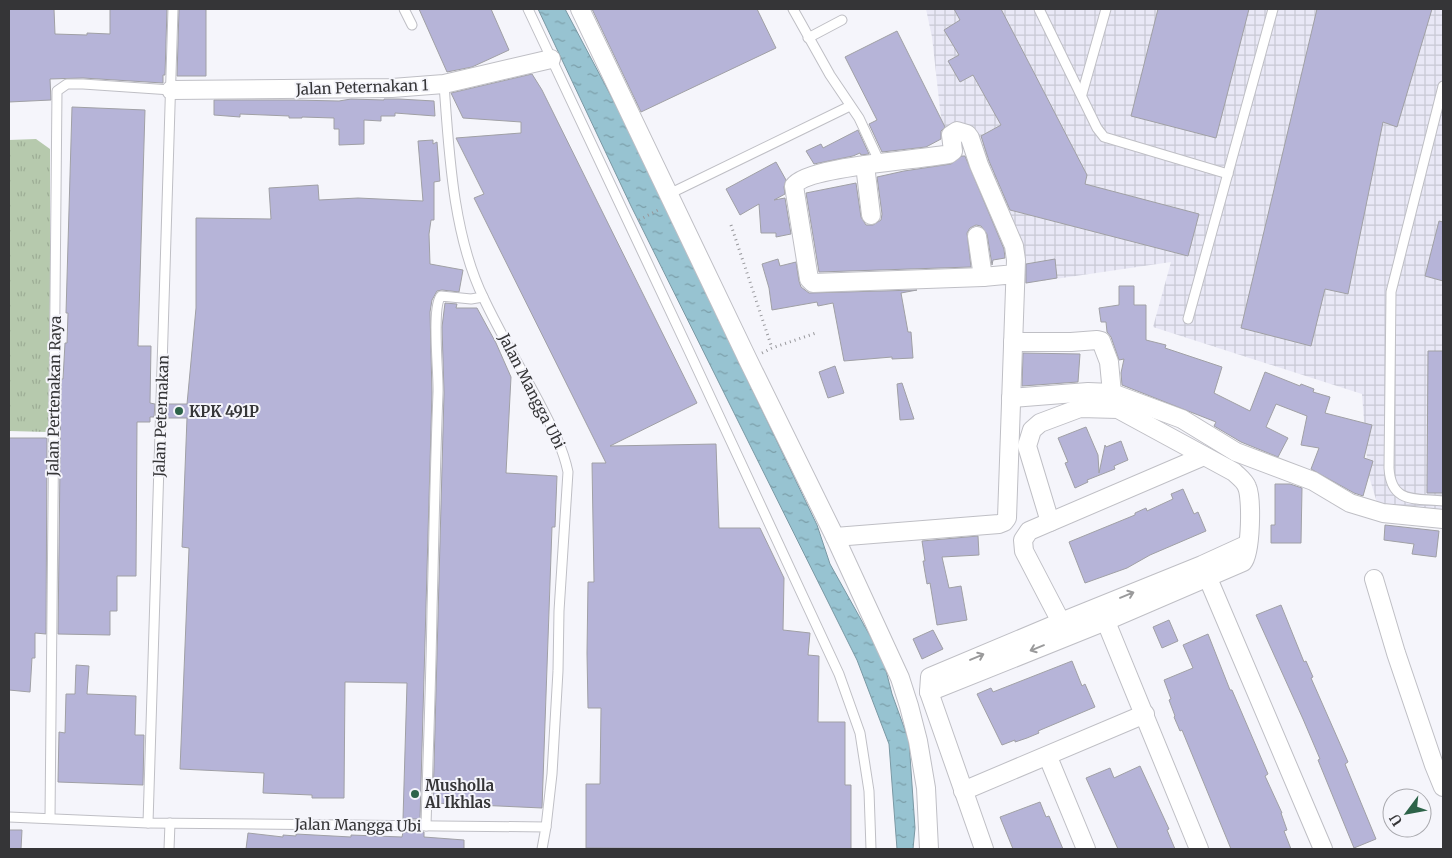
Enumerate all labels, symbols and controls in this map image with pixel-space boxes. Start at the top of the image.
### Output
street label: Jalan Peternakan 1 [294,75,429,99]
street label: Jalan Pertenakan Raya [43,315,65,478]
street label: Jalan Mangga Ubi [494,329,569,452]
street label: Jalan Peternakan [149,355,173,478]
place label: KPK 491P [189,402,259,421]
marker: KPK 491P [173,405,185,417]
one-way arrow [1119,590,1134,600]
one-way arrow [1030,644,1045,653]
one-way arrow [969,652,984,661]
place label: Musholla Al Ikhlas [424,776,495,812]
marker: Musholla Al Ikhlas [409,788,421,800]
north arrow [1382,788,1432,838]
text: U [1385,810,1406,829]
street label: Jalan Mangga Ubi [293,814,422,836]

